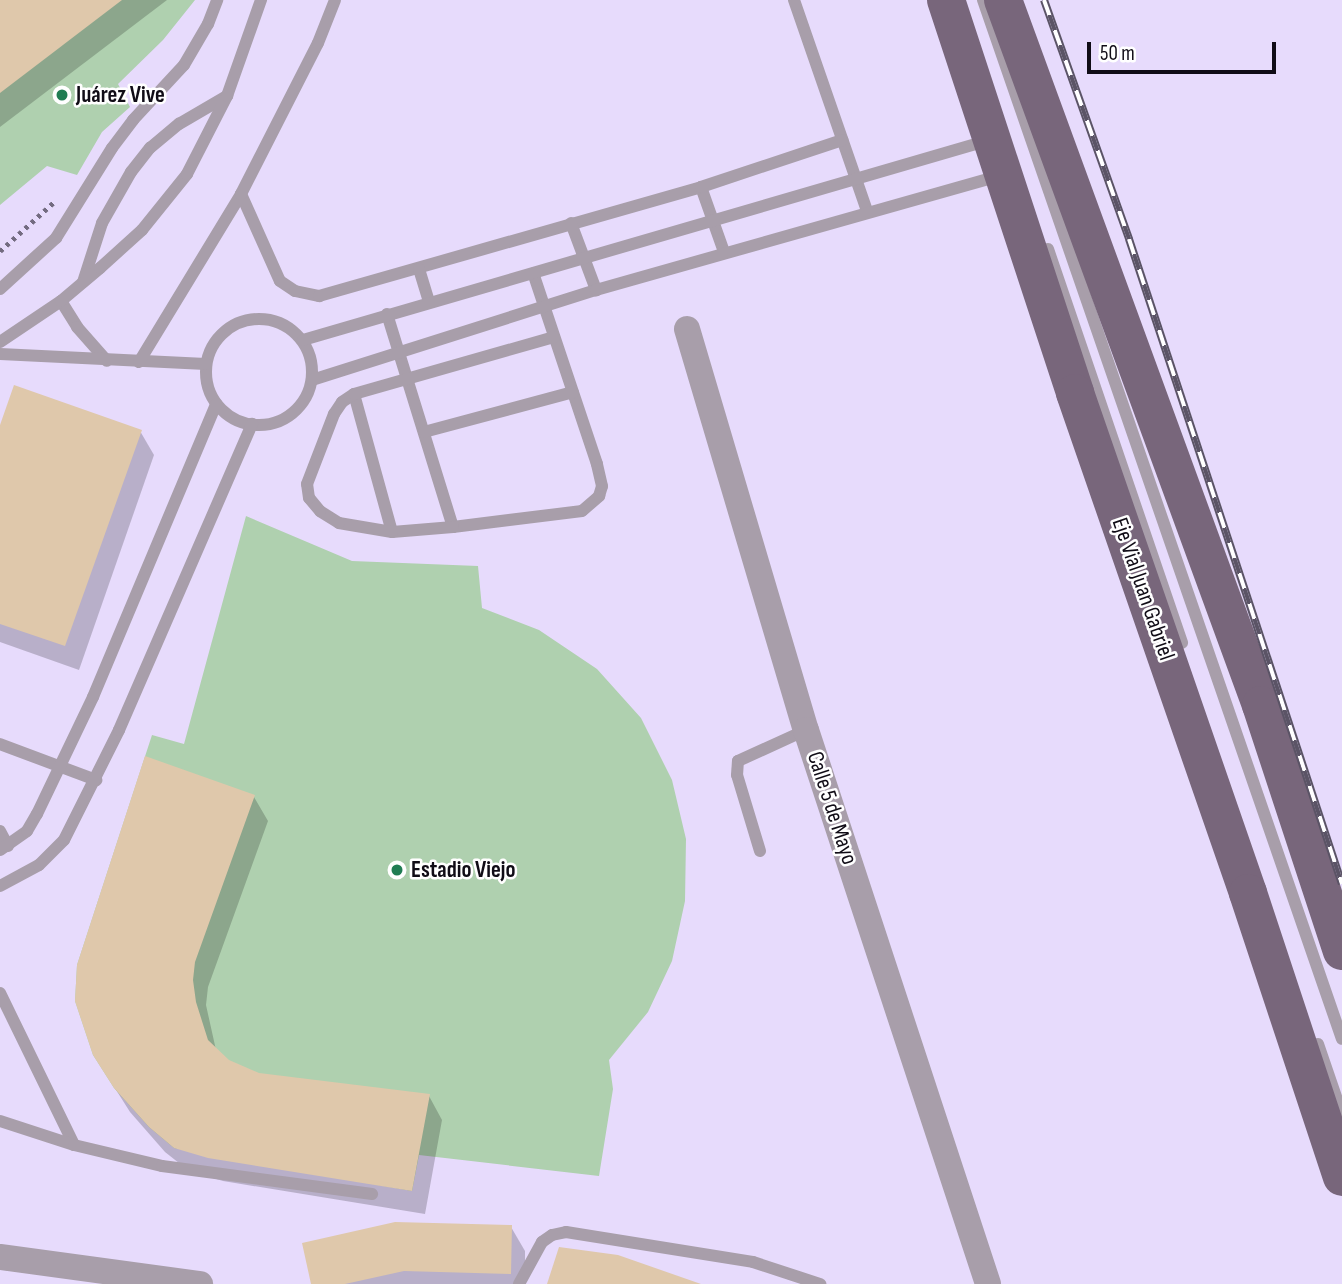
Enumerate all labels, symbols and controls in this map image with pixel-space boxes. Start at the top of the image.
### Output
scale bar [1090,28,1279,72]
text: 50 m [1100,41,1135,66]
place label: Juárez Vive [76,81,165,109]
marker: Juárez Vive [54,87,70,103]
street label: Eje Vial Juan Gabriel [1106,514,1180,664]
street label: Calle 5 de Mayo [801,748,863,868]
place label: Estadio Viejo [411,856,515,884]
marker: Estadio Viejo [389,862,405,878]

